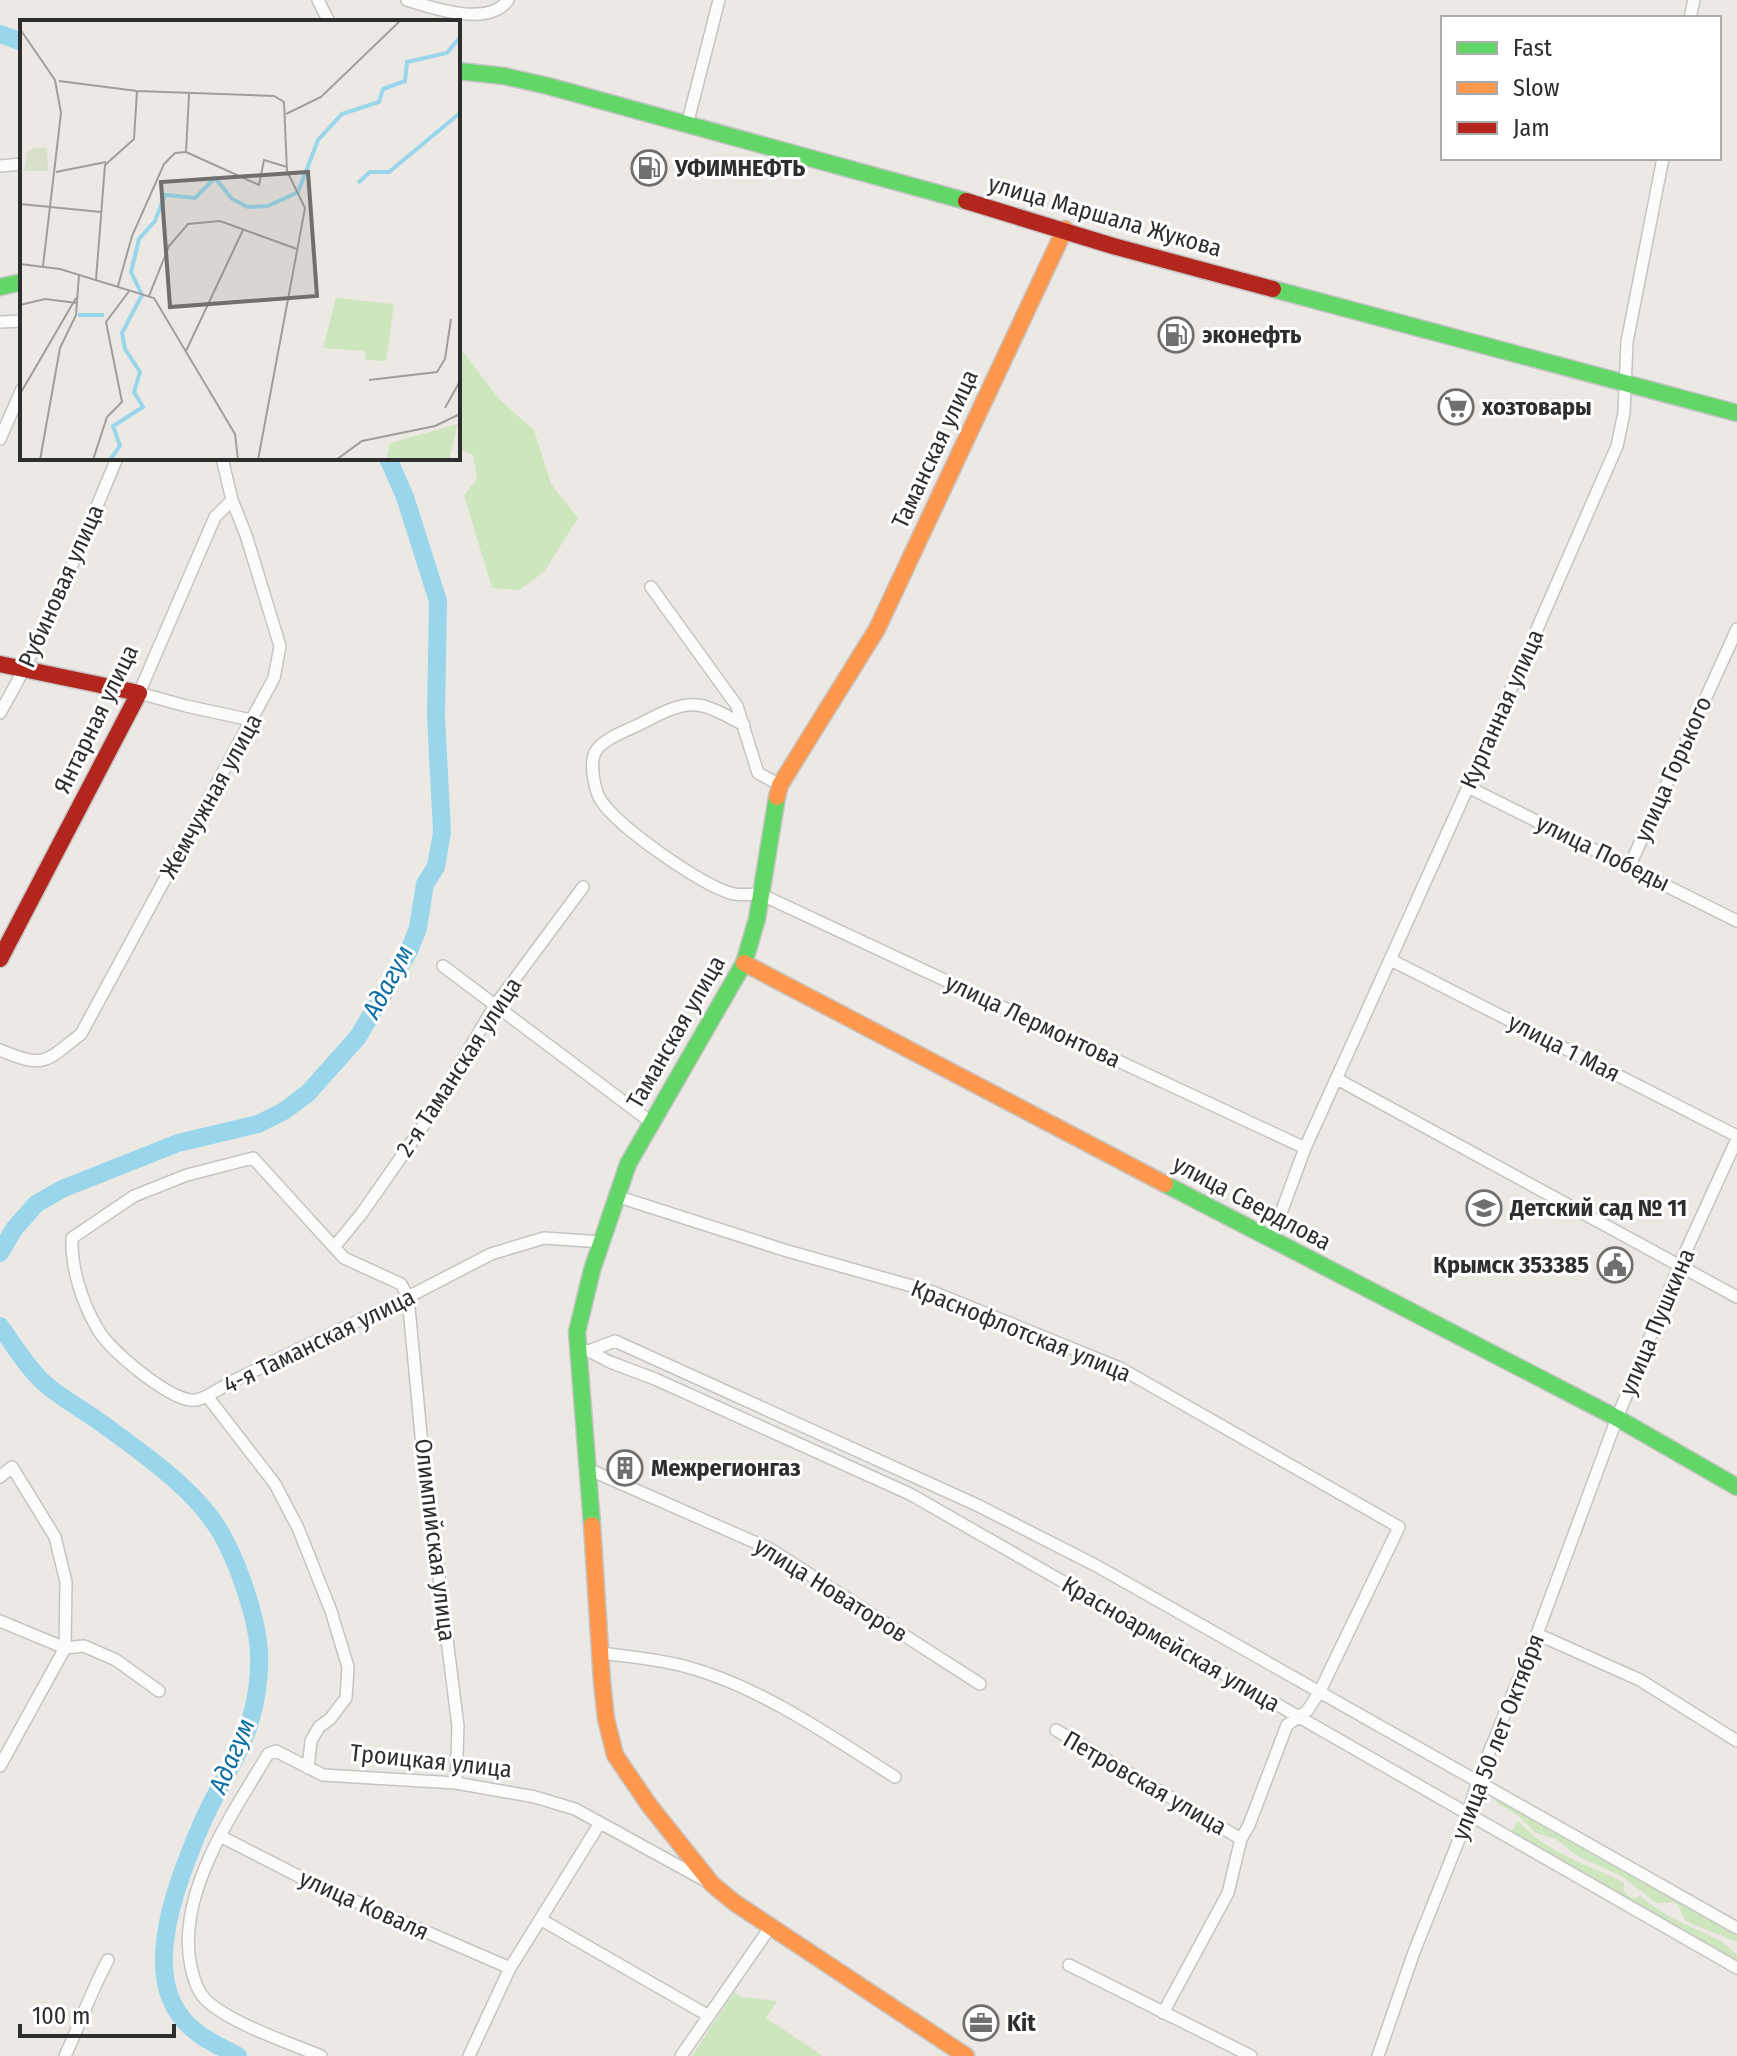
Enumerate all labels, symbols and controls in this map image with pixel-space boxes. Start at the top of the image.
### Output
legend [1441,16,1721,160]
inset map [20,20,460,460]
text: Fast [1513,34,1552,62]
text: Slow [1513,74,1560,102]
text: Jam [1513,114,1550,142]
fuel station icon: УФИМНЕФТЬ [630,149,668,187]
place label: УФИМНЕФТЬ [674,154,805,182]
street label: улица Маршала Жукова [985,169,1225,263]
fuel station icon: эконефть [1157,316,1195,354]
place label: эконефть [1202,321,1302,349]
street label: Таманская улица [886,365,984,533]
supermarket icon: хозтовары [1437,388,1475,426]
place label: хозтовары [1481,393,1592,421]
street label: Рубиновая улица [13,500,109,672]
street label: Курганная улица [1454,625,1550,793]
street label: Янтарная улица [48,640,144,798]
street label: улица Горького [1629,692,1717,846]
street label: Жемчужная улица [154,709,268,883]
street label: улица Победы [1532,809,1674,897]
water label: Адагум [355,940,420,1025]
street label: Таманская улица [621,951,731,1113]
street label: улица Лермонтова [941,968,1125,1074]
street label: 2-я Таманская улица [391,972,527,1162]
street label: улица 1 Мая [1504,1008,1624,1088]
street label: улица Свердлова [1168,1150,1336,1256]
school or university icon: Детский сад № 11 [1465,1189,1503,1227]
place label: Детский сад № 11 [1509,1194,1687,1222]
street label: улица Пушкина [1613,1244,1701,1400]
public building icon: Крымск 353385 [1596,1246,1634,1284]
place label: Крымск 353385 [1433,1251,1589,1279]
street label: Краснофлотская улица [907,1274,1135,1388]
street label: 4-я Таманская улица [219,1283,419,1399]
street label: Олимпийская улица [409,1437,461,1643]
building icon: Межрегионгаз [606,1449,644,1487]
place label: Межрегионгаз [651,1454,801,1482]
street label: улица Новаторов [749,1532,913,1648]
street label: Красноармейская улица [1057,1570,1285,1718]
street label: улица 50 лет Октября [1446,1630,1550,1844]
water label: Адагум [202,1714,262,1799]
street label: Петровская улица [1059,1725,1231,1841]
street label: Троицкая улица [349,1739,513,1783]
street label: улица Коваля [295,1864,433,1946]
scale bar [20,1988,174,2038]
text: 100 m [32,2002,90,2030]
office icon: Kit [962,2004,1000,2042]
place label: Kit [1007,2009,1036,2037]

